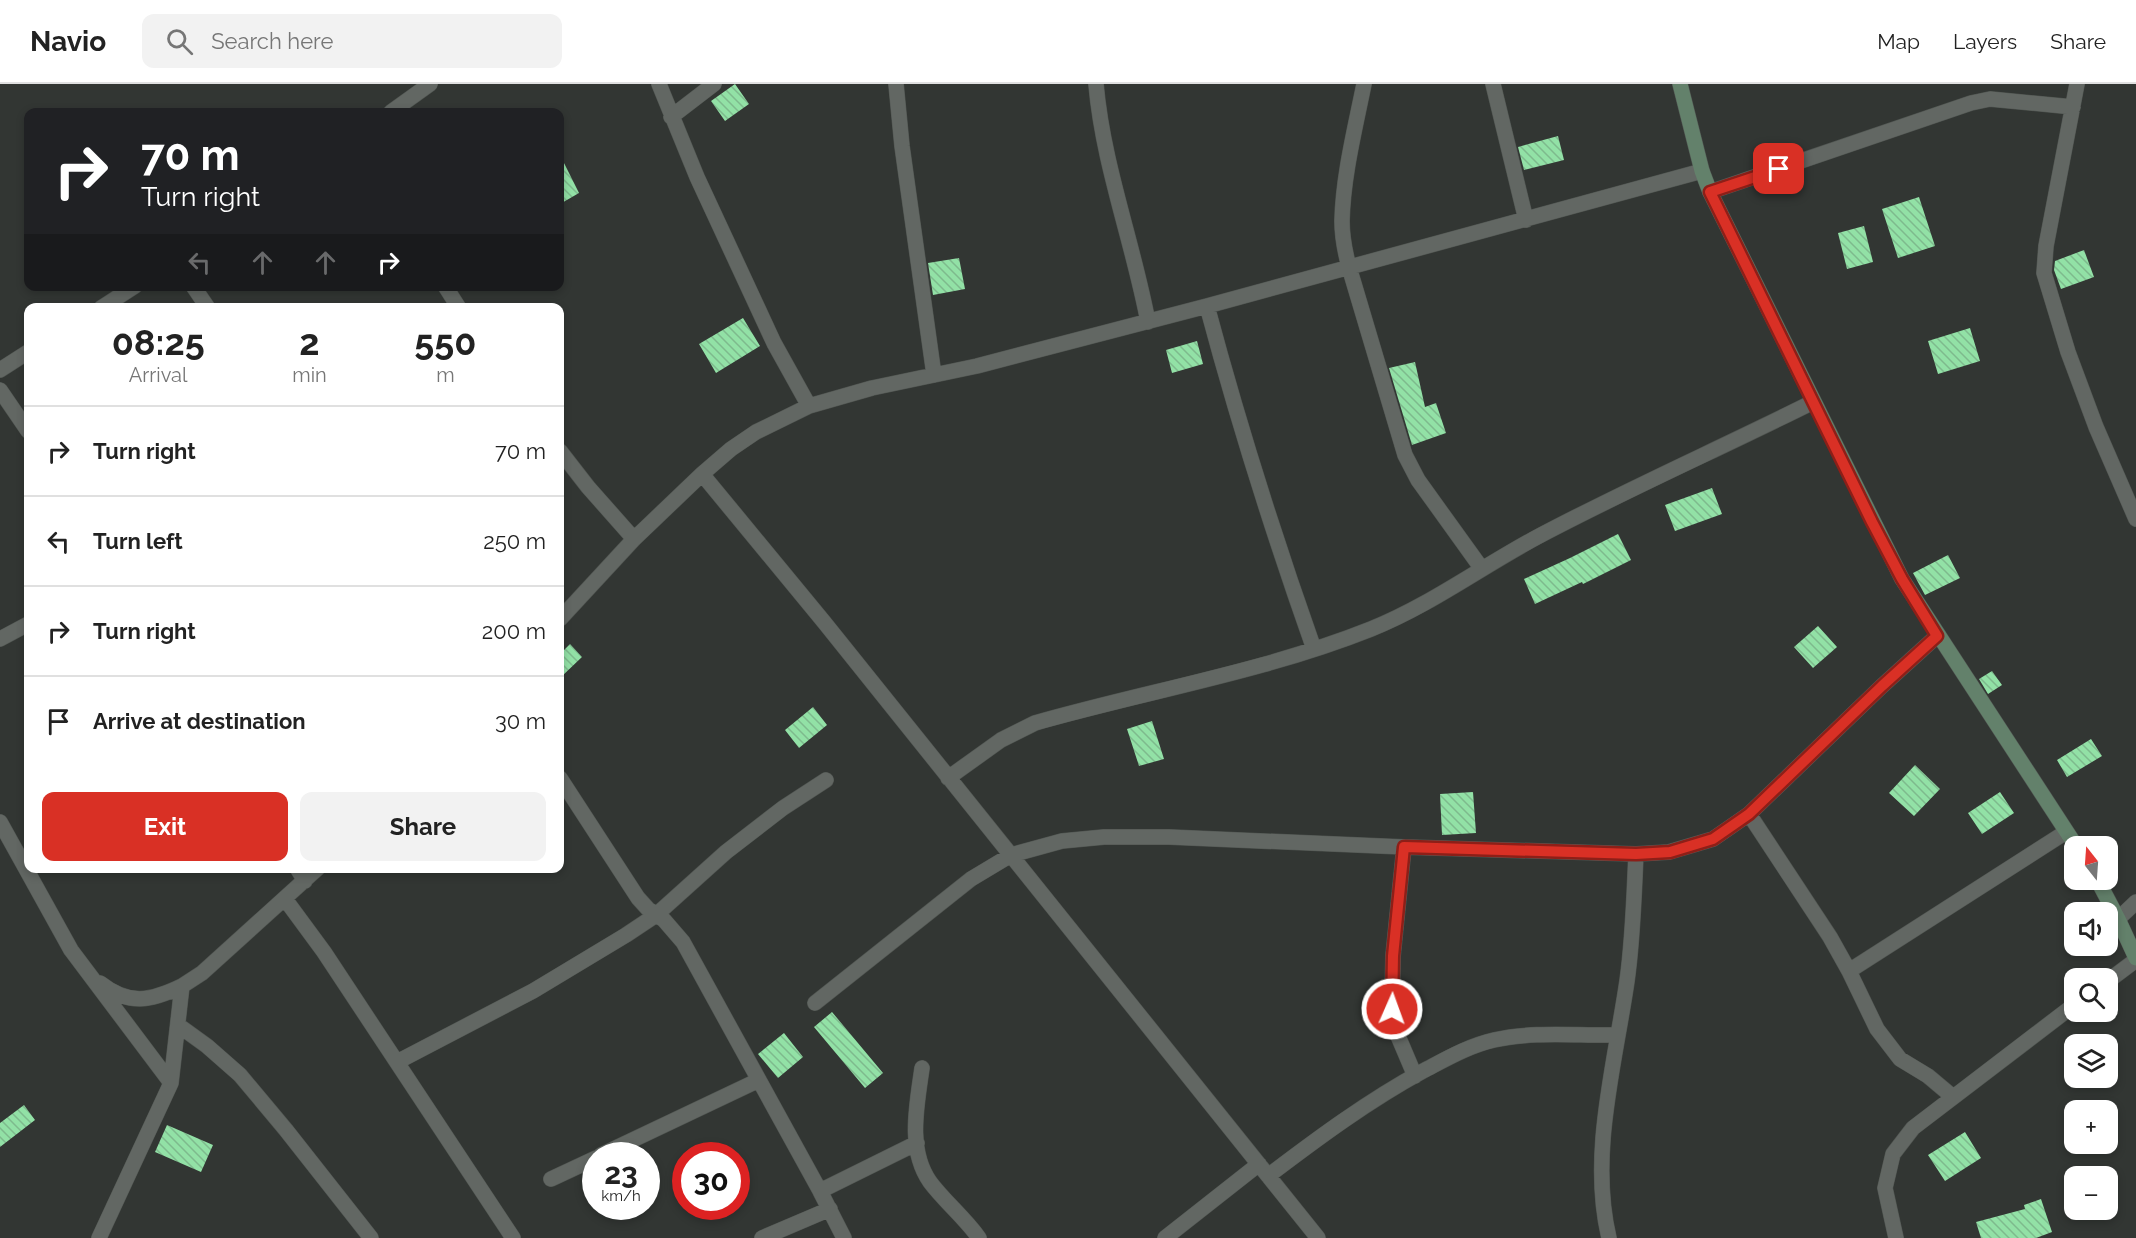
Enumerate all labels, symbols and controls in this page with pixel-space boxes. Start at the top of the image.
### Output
search box [142,14,562,68]
text: Navio [30,25,106,58]
icon: search [163,25,196,58]
text: Search here [211,28,333,54]
text: Map [1877,29,1920,54]
text: Layers [1953,29,2017,54]
text: Share [2050,29,2106,54]
text: 70 m [141,131,240,180]
icon: right [42,132,120,210]
pin [1753,143,1804,194]
icon: arrive [1762,152,1795,185]
text: Turn right [141,181,260,212]
icon: left [183,246,216,279]
icon: ahead [246,246,279,279]
icon: ahead [309,246,342,279]
icon: right [372,246,405,279]
text: 08:25 [112,321,205,363]
text: 2 [299,321,320,363]
text: 550 [414,321,476,363]
text: Arrival [129,363,187,387]
text: min [292,363,327,387]
text: m [436,363,455,387]
icon: right [42,435,75,468]
text: Turn right [93,438,196,464]
text: 70 m [495,438,546,464]
icon: left [42,525,75,558]
text: Turn left [93,528,183,554]
text: 250 m [483,528,546,554]
icon: right [42,615,75,648]
text: Turn right [93,618,196,644]
text: 200 m [482,618,546,644]
icon: arrive [42,705,75,738]
text: Arrive at destination [93,708,306,734]
text: 30 m [495,708,546,734]
button: Exit [42,792,288,861]
button: Share [300,792,546,861]
north arrow [2064,836,2118,890]
map controls [2064,836,2118,1220]
button: sound [2064,902,2118,956]
button: search [2064,968,2118,1022]
position arrow [1360,977,1424,1041]
button: layers [2064,1034,2118,1088]
button: + [2064,1100,2118,1154]
speed limit sign: 30 [672,1142,750,1220]
text: 23 [604,1156,638,1191]
button: − [2064,1166,2118,1220]
text: km/h [601,1187,641,1205]

